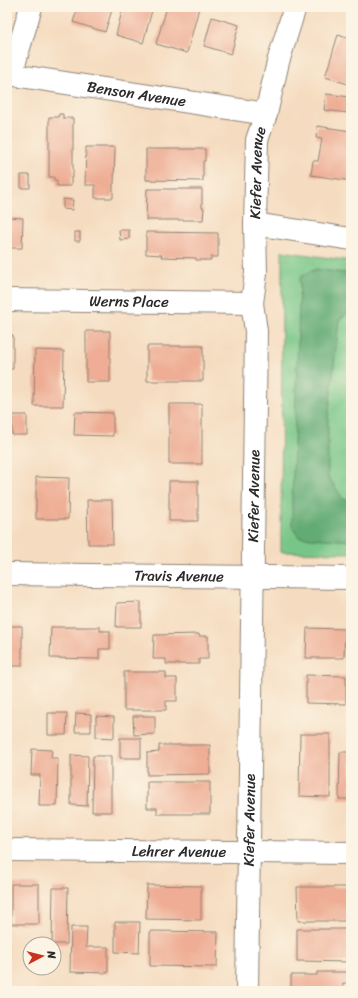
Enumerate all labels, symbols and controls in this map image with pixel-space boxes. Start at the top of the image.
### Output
street label: Benson Avenue [85,74,188,115]
street label: Kiefer Avenue [242,123,274,219]
street label: Werns Place [89,288,169,315]
street label: Kiefer Avenue [240,449,267,543]
street label: Travis Avenue [134,562,224,590]
street label: Kiefer Avenue [236,773,263,867]
street label: Lehrer Avenue [132,838,227,865]
north arrow [22,936,62,976]
text: N [41,949,61,960]

